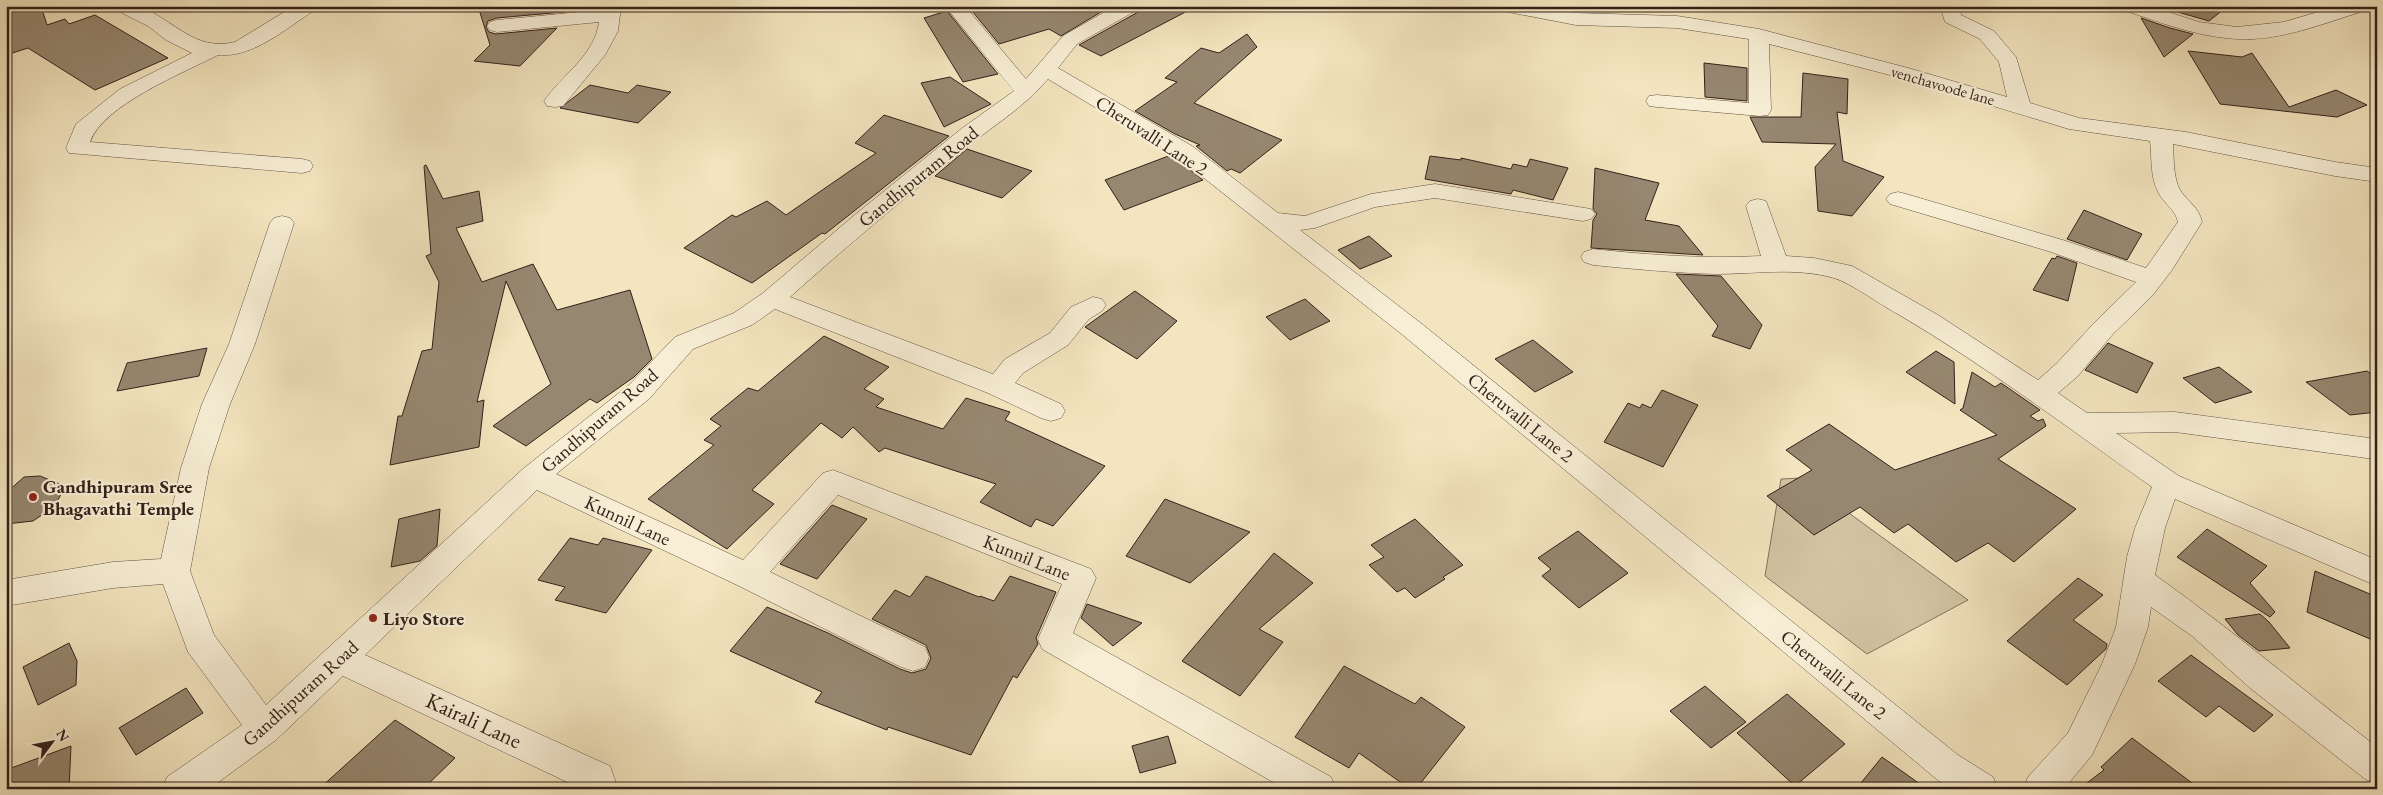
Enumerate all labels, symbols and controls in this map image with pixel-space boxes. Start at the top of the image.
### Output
street label: venchavoode lane [1889,61,1997,110]
street label: Cheruvalli Lane 2 [1091,90,1213,181]
street label: Gandhipuram Road [853,120,984,233]
street label: Gandhipuram Road [535,362,664,478]
street label: Cheruvalli Lane 2 [1463,367,1579,468]
place label: Gandhipuram Sree Bhagavathi Temple [43,474,194,521]
street label: Kunnil Lane [581,490,675,551]
marker: Gandhipuram Sree Bhagavathi Temple [27,491,39,503]
street label: Kunnil Lane [979,529,1074,586]
place label: Liyo Store [383,606,464,631]
marker: Liyo Store [367,612,379,624]
street label: Cheruvalli Lane 2 [1776,624,1892,725]
street label: Gandhipuram Road [237,634,364,752]
street label: Kairali Lane [421,686,527,755]
north arrow [28,718,78,768]
text: N [52,726,74,745]

